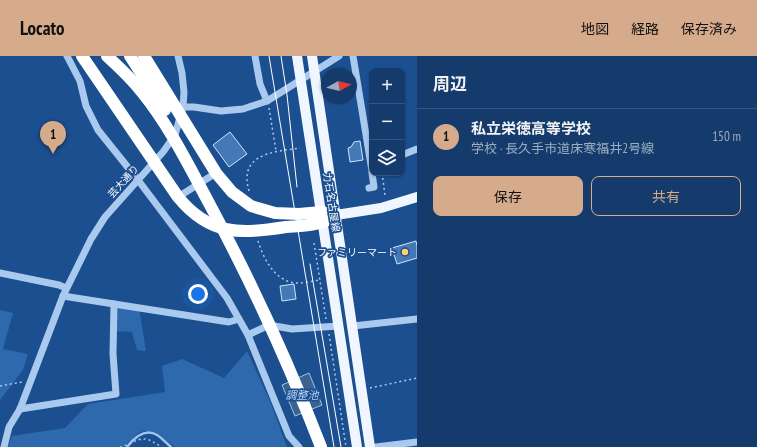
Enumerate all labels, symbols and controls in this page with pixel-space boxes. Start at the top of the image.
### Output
text: Locato [20,16,65,40]
text: 地図 [581,20,609,38]
text: 経路 [631,20,659,38]
text: 保存済み [681,20,737,38]
north arrow [321,68,357,104]
map controls [369,68,405,176]
button: + [369,68,405,104]
text: 周辺 [433,73,467,95]
button: − [369,104,405,140]
text: 私立栄徳高等学校 [471,119,591,138]
pin: 1 [40,121,66,154]
text: 1 [443,128,449,145]
text: 150 m [712,128,741,145]
button: layers [369,140,405,176]
text: 学校 · 長久手市道床寒福井2号線 [471,140,654,157]
street label: 芸大通り [105,162,142,201]
street label: 力石名古屋線 [320,171,343,233]
button: 保存 [433,176,583,216]
button: 共有 [591,176,741,216]
place label: ファミリーマート [317,246,397,259]
marker: ファミリーマート [400,247,410,257]
your location [188,284,208,304]
water label: 調整池 [286,388,319,402]

